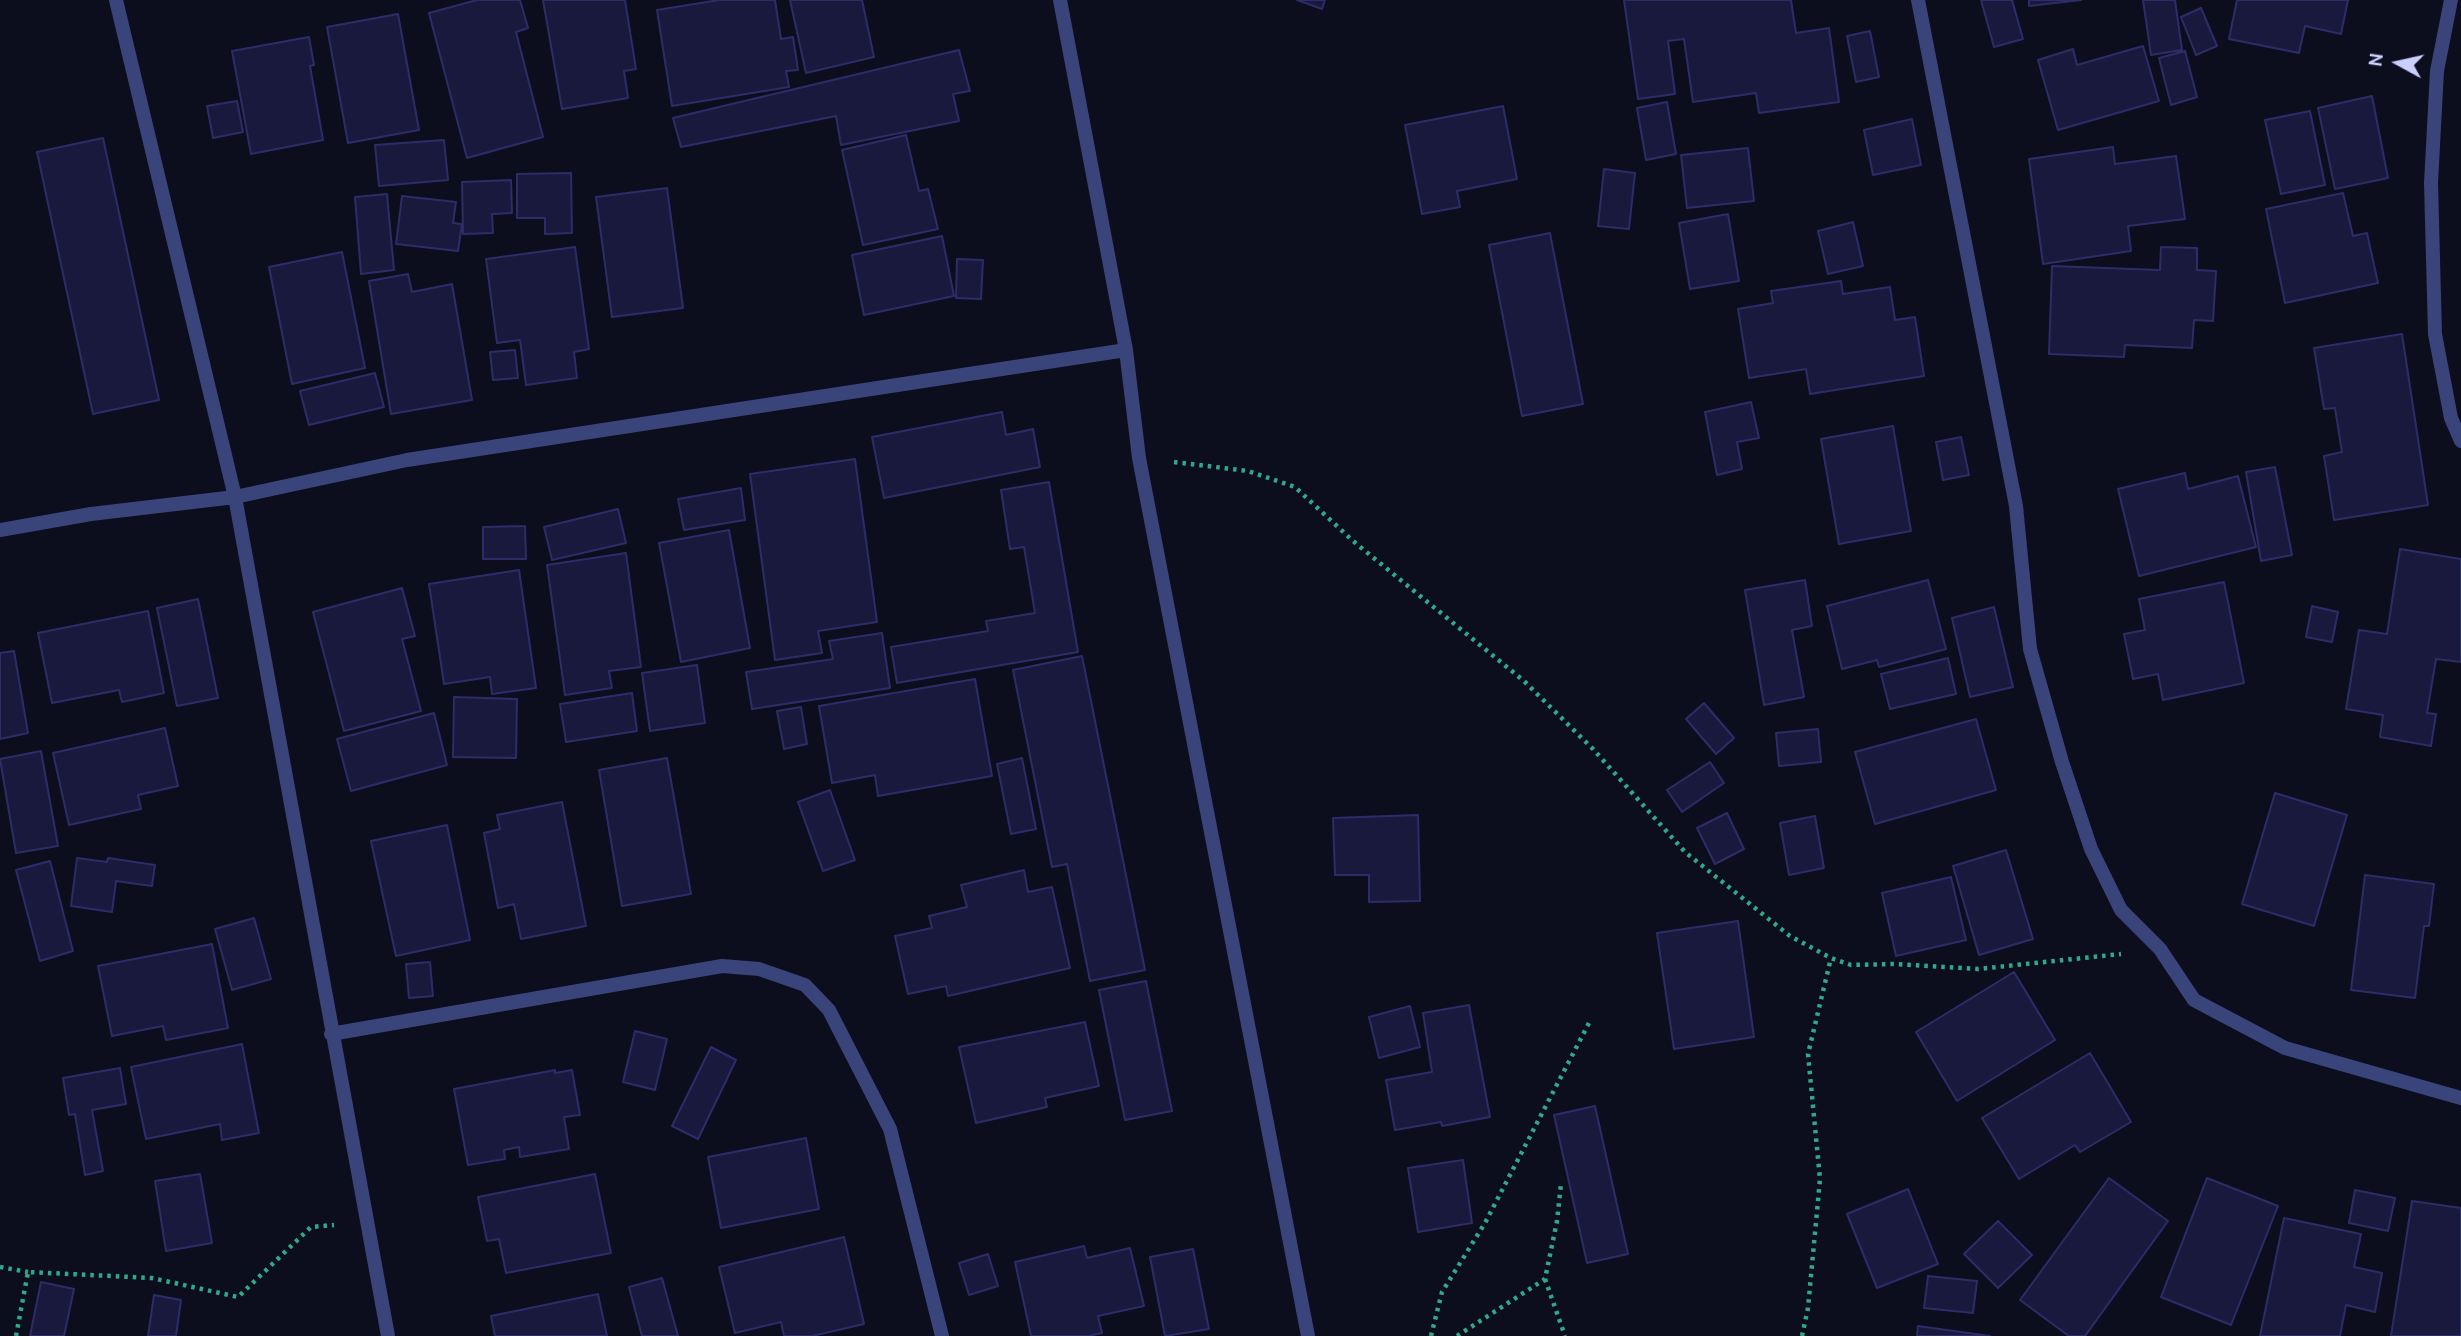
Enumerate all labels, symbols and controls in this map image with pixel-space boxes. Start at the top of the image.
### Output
north arrow [2363,28,2433,98]
text: N [2364,52,2390,69]

